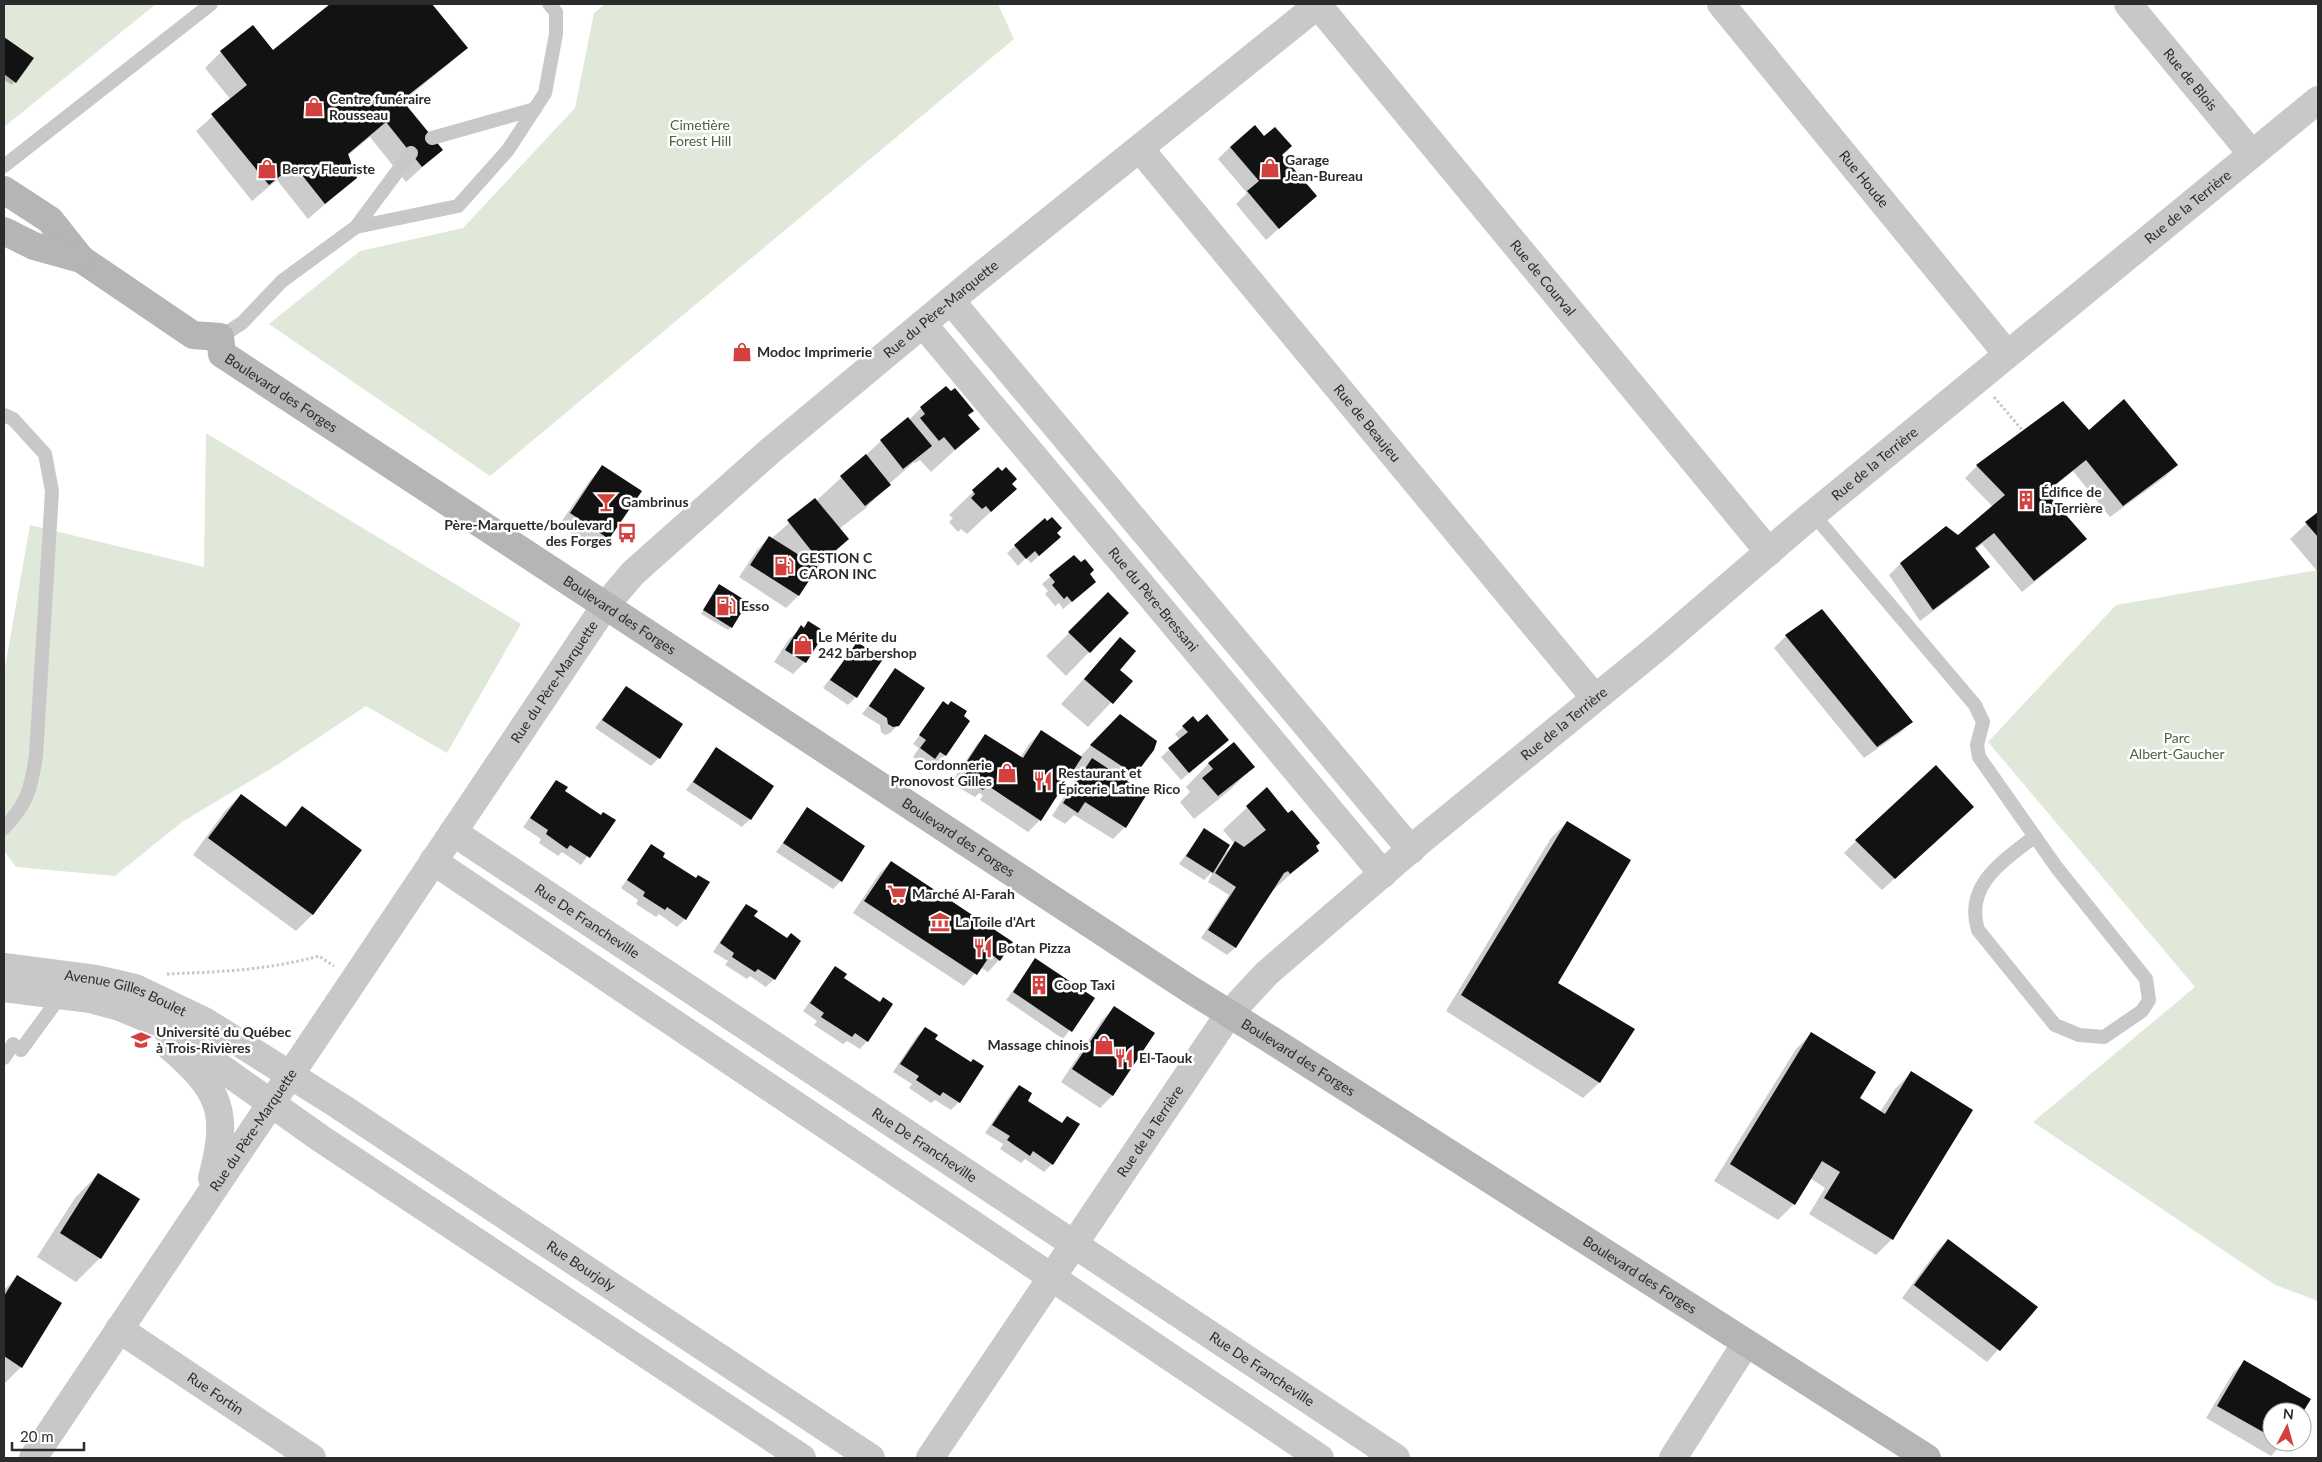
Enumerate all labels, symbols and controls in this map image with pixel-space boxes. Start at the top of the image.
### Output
street label: Rue de Blois [2160,45,2222,114]
place label: Centre funéraire Rousseau [329,90,432,123]
shop icon: Centre funéraire Rousseau [303,96,325,118]
park label: Cimetière Forest Hill [669,116,731,149]
street label: Rue Houde [1836,147,1893,211]
place label: Garage Jean-Bureau [1285,151,1363,184]
shop icon: Garage Jean-Bureau [1259,157,1281,179]
shop icon: Bercy Fleuriste [256,158,278,180]
place label: Bercy Fleuriste [282,160,376,177]
street label: Rue de la Terrière [2141,166,2234,247]
street label: Rue de Courval [1507,236,1580,319]
street label: Rue du Père-Marquette [880,256,1001,361]
shop icon: Modoc Imprimerie [731,341,753,363]
place label: Modoc Imprimerie [757,343,873,360]
street label: Boulevard des Forges [222,349,341,436]
street label: Rue de Beaujeu [1330,380,1405,465]
street label: Rue de la Terrière [1828,423,1921,504]
place label: Édifice de la Terrière [2041,483,2103,516]
building icon: Édifice de la Terrière [2015,489,2037,511]
bar icon: Gambrinus [595,491,617,513]
place label: Gambrinus [621,493,689,510]
place label: Père-Marquette/boulevard des Forges [444,516,612,549]
bus stop icon: Père-Marquette/boulevard des Forges [616,522,638,544]
street label: Rue du Père-Bressani [1105,543,1202,655]
place label: GESTION C CARON INC [799,549,877,582]
fuel station icon: GESTION C CARON INC [773,555,795,577]
street label: Boulevard des Forges [560,571,680,658]
fuel station icon: Esso [715,595,737,617]
place label: Esso [741,597,769,614]
street label: Rue du Père-Marquette [507,617,601,746]
place label: Le Mérite du 242 barbershop [818,628,917,661]
shop icon: Le Mérite du 242 barbershop [792,634,814,656]
street label: Rue de la Terrière [1517,683,1610,764]
park label: Parc Albert-Gaucher [2129,729,2225,762]
place label: Cordonnerie Pronovost Gilles [890,756,993,789]
shop icon: Cordonnerie Pronovost Gilles [996,762,1018,784]
place label: Restaurant et Épicerie Latine Rico [1058,764,1180,797]
restaurant icon: Restaurant et Épicerie Latine Rico [1032,770,1054,792]
street label: Boulevard des Forges [899,794,1018,880]
street label: Rue De Francheville [532,880,643,962]
supermarket icon: Marché Al-Farah [886,883,908,905]
place label: Marché Al-Farah [912,885,1015,902]
museum icon: La Toile d'Art [929,911,951,933]
place label: La Toile d'Art [955,913,1036,930]
restaurant icon: Botan Pizza [972,937,994,959]
place label: Botan Pizza [998,939,1071,956]
street label: Avenue Gilles Boulet [64,966,189,1019]
building icon: Coop Taxi [1028,974,1050,996]
place label: Coop Taxi [1054,976,1115,993]
street label: Boulevard des Forges [1239,1015,1359,1099]
place label: Université du Québec à Trois-Rivières [156,1023,291,1056]
school or university icon: Université du Québec à Trois-Rivières [130,1029,152,1051]
shop icon: Massage chinois [1093,1034,1115,1056]
place label: Massage chinois [987,1036,1089,1053]
restaurant icon: El-Taouk [1113,1047,1135,1069]
place label: El-Taouk [1139,1049,1193,1066]
street label: Rue du Père-Marquette [206,1065,300,1194]
street label: Rue de la Terrière [1113,1082,1187,1180]
street label: Rue De Francheville [869,1104,980,1186]
street label: Boulevard des Forges [1580,1232,1700,1317]
street label: Rue Bourjoly [544,1237,620,1295]
street label: Rue De Francheville [1207,1328,1318,1410]
street label: Rue Fortin [184,1368,247,1418]
north arrow [2262,1402,2312,1452]
text: N [2282,1405,2295,1423]
scale bar [12,1420,85,1452]
text: 20 m [20,1427,54,1445]

